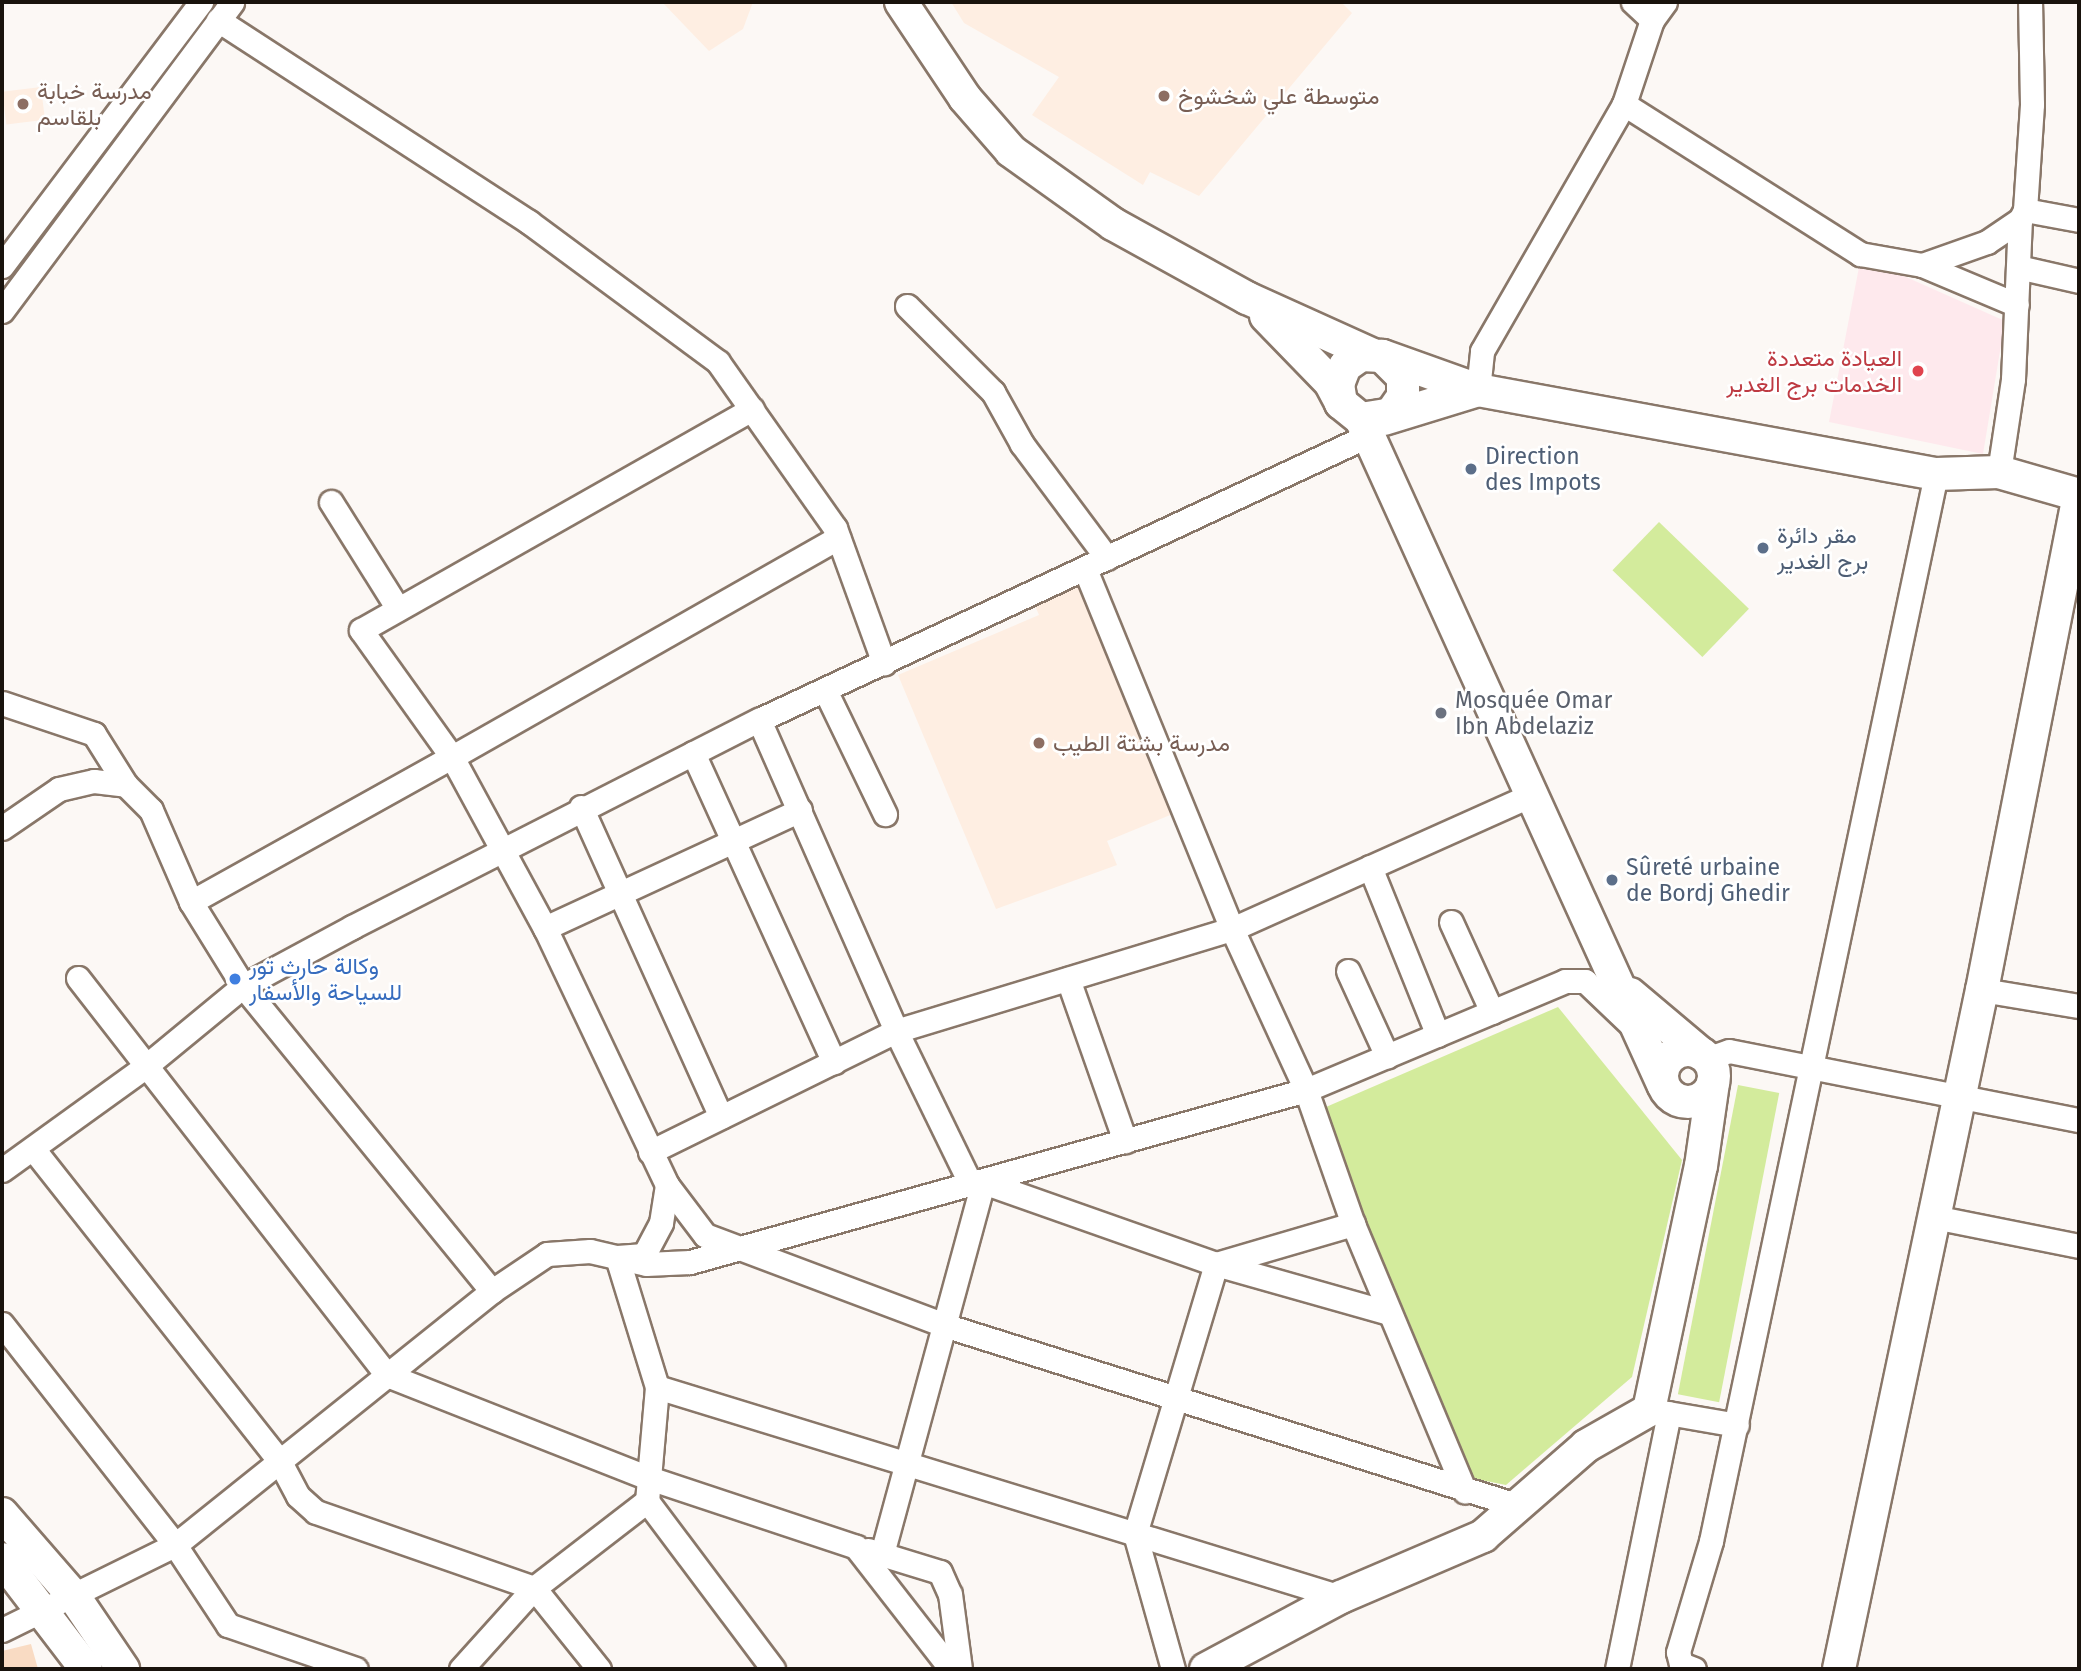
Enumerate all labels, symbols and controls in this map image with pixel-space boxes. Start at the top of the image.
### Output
place label: مدرسة خبابة بلقاسم [37,77,152,131]
place label: متوسطة علي شخشوخ [1178,82,1380,110]
marker: متوسطة علي شخشوخ [1156,88,1172,104]
marker: مدرسة خبابة بلقاسم [15,96,31,112]
place label: العيادة متعددة الخدمات برج الغدير [1726,344,1902,398]
marker: العيادة متعددة الخدمات برج الغدير [1908,361,1928,381]
place label: Direction des Impots [1485,442,1601,496]
marker: Direction des Impots [1463,461,1479,477]
place label: مقر دائرة برج الغدير [1777,521,1868,575]
marker: مقر دائرة برج الغدير [1755,540,1771,556]
place label: Mosquée Omar Ibn Abdelaziz [1455,686,1612,740]
marker: Mosquée Omar Ibn Abdelaziz [1433,705,1449,721]
place label: مدرسة بشتة الطيب [1053,729,1230,757]
marker: مدرسة بشتة الطيب [1031,735,1047,751]
place label: Sûreté urbaine de Bordj Ghedir [1626,853,1790,907]
marker: Sûreté urbaine de Bordj Ghedir [1604,872,1620,888]
place label: وكالة حارث تور للسياحة والأسفار [249,952,402,1006]
marker: وكالة حارث تور للسياحة والأسفار [227,971,243,987]

